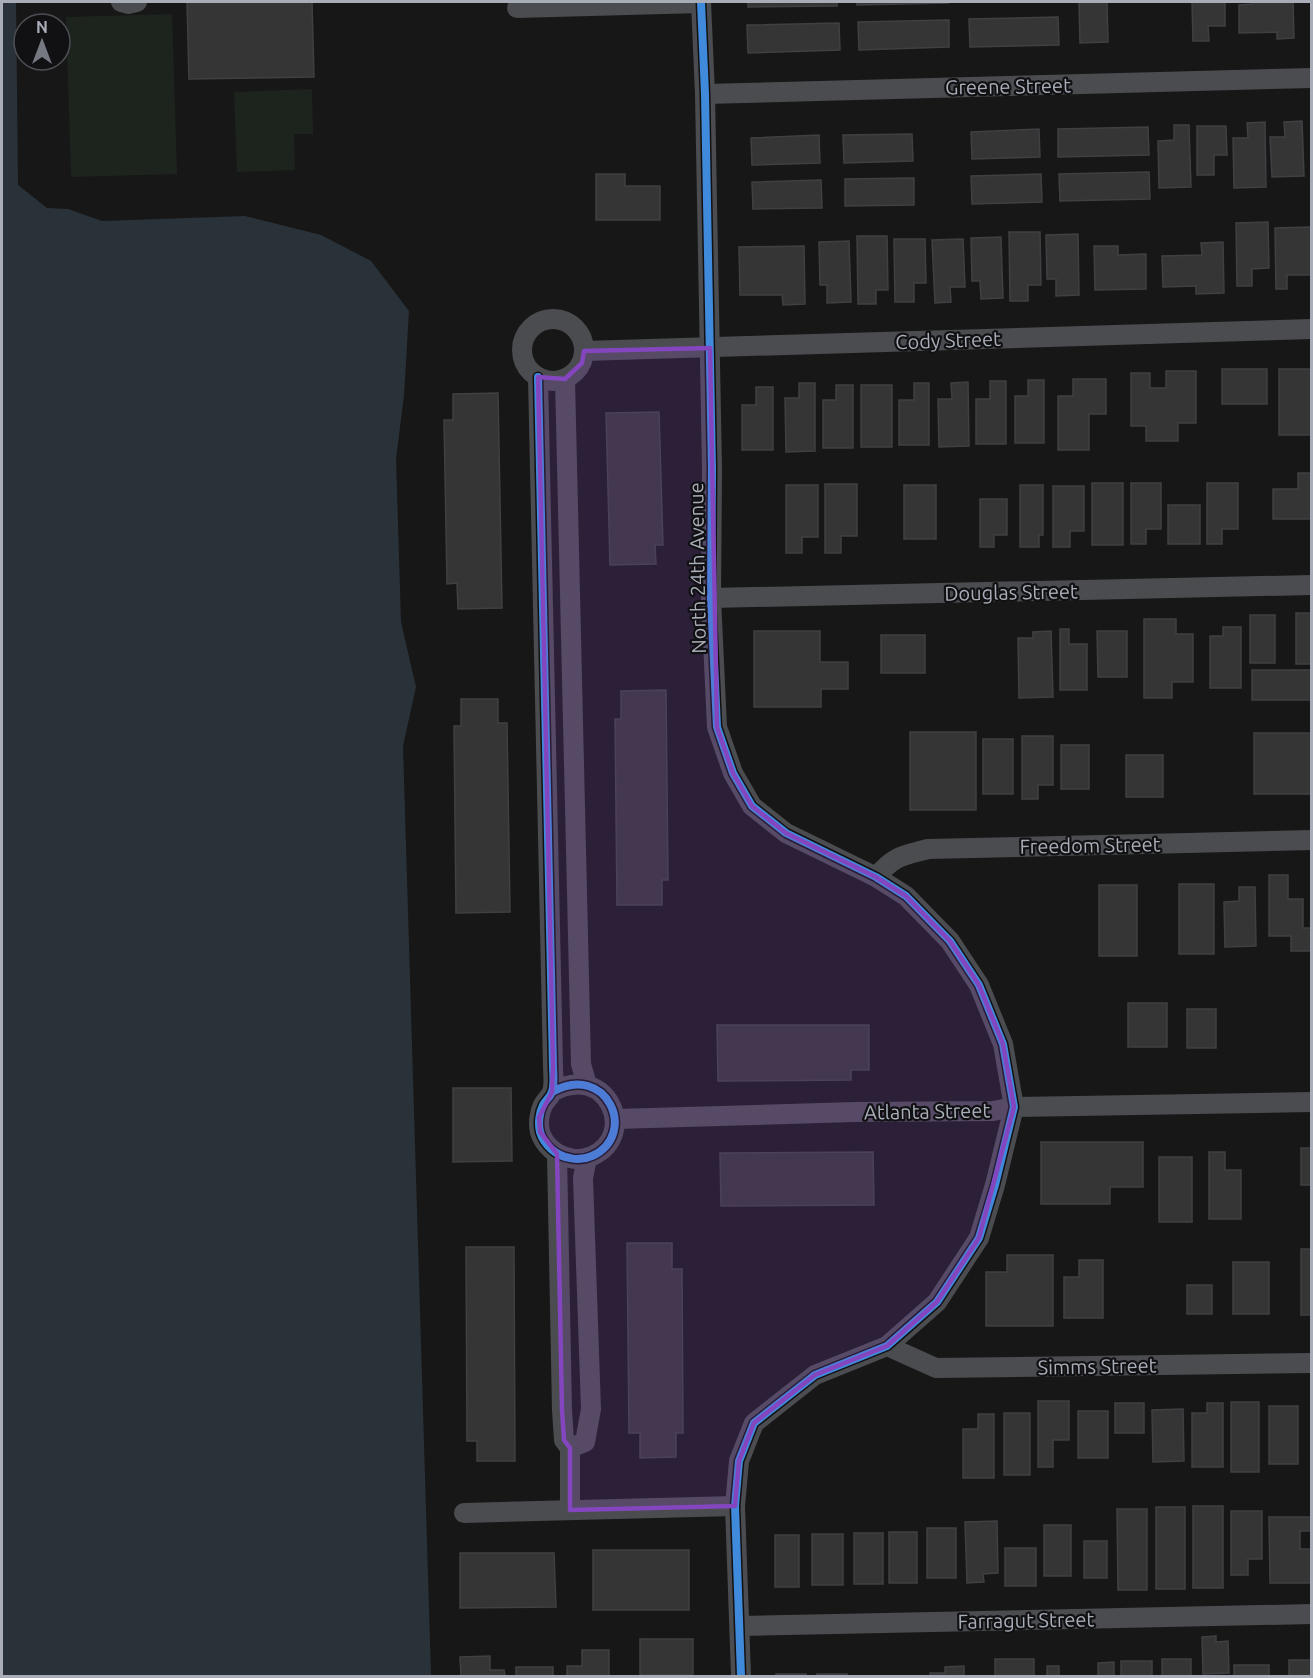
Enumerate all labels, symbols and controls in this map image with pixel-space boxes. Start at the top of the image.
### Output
north arrow [12,12,72,72]
text: N [36,18,48,36]
street label: Greene Street [945,73,1071,99]
street label: Cody Street [895,327,1001,353]
street label: North 24th Avenue [684,482,710,654]
street label: Douglas Street [944,579,1078,605]
street label: Freedom Street [1019,832,1161,858]
street label: Atlanta Street [864,1098,991,1124]
street label: Simms Street [1037,1353,1157,1379]
street label: Farragut Street [957,1607,1095,1633]

